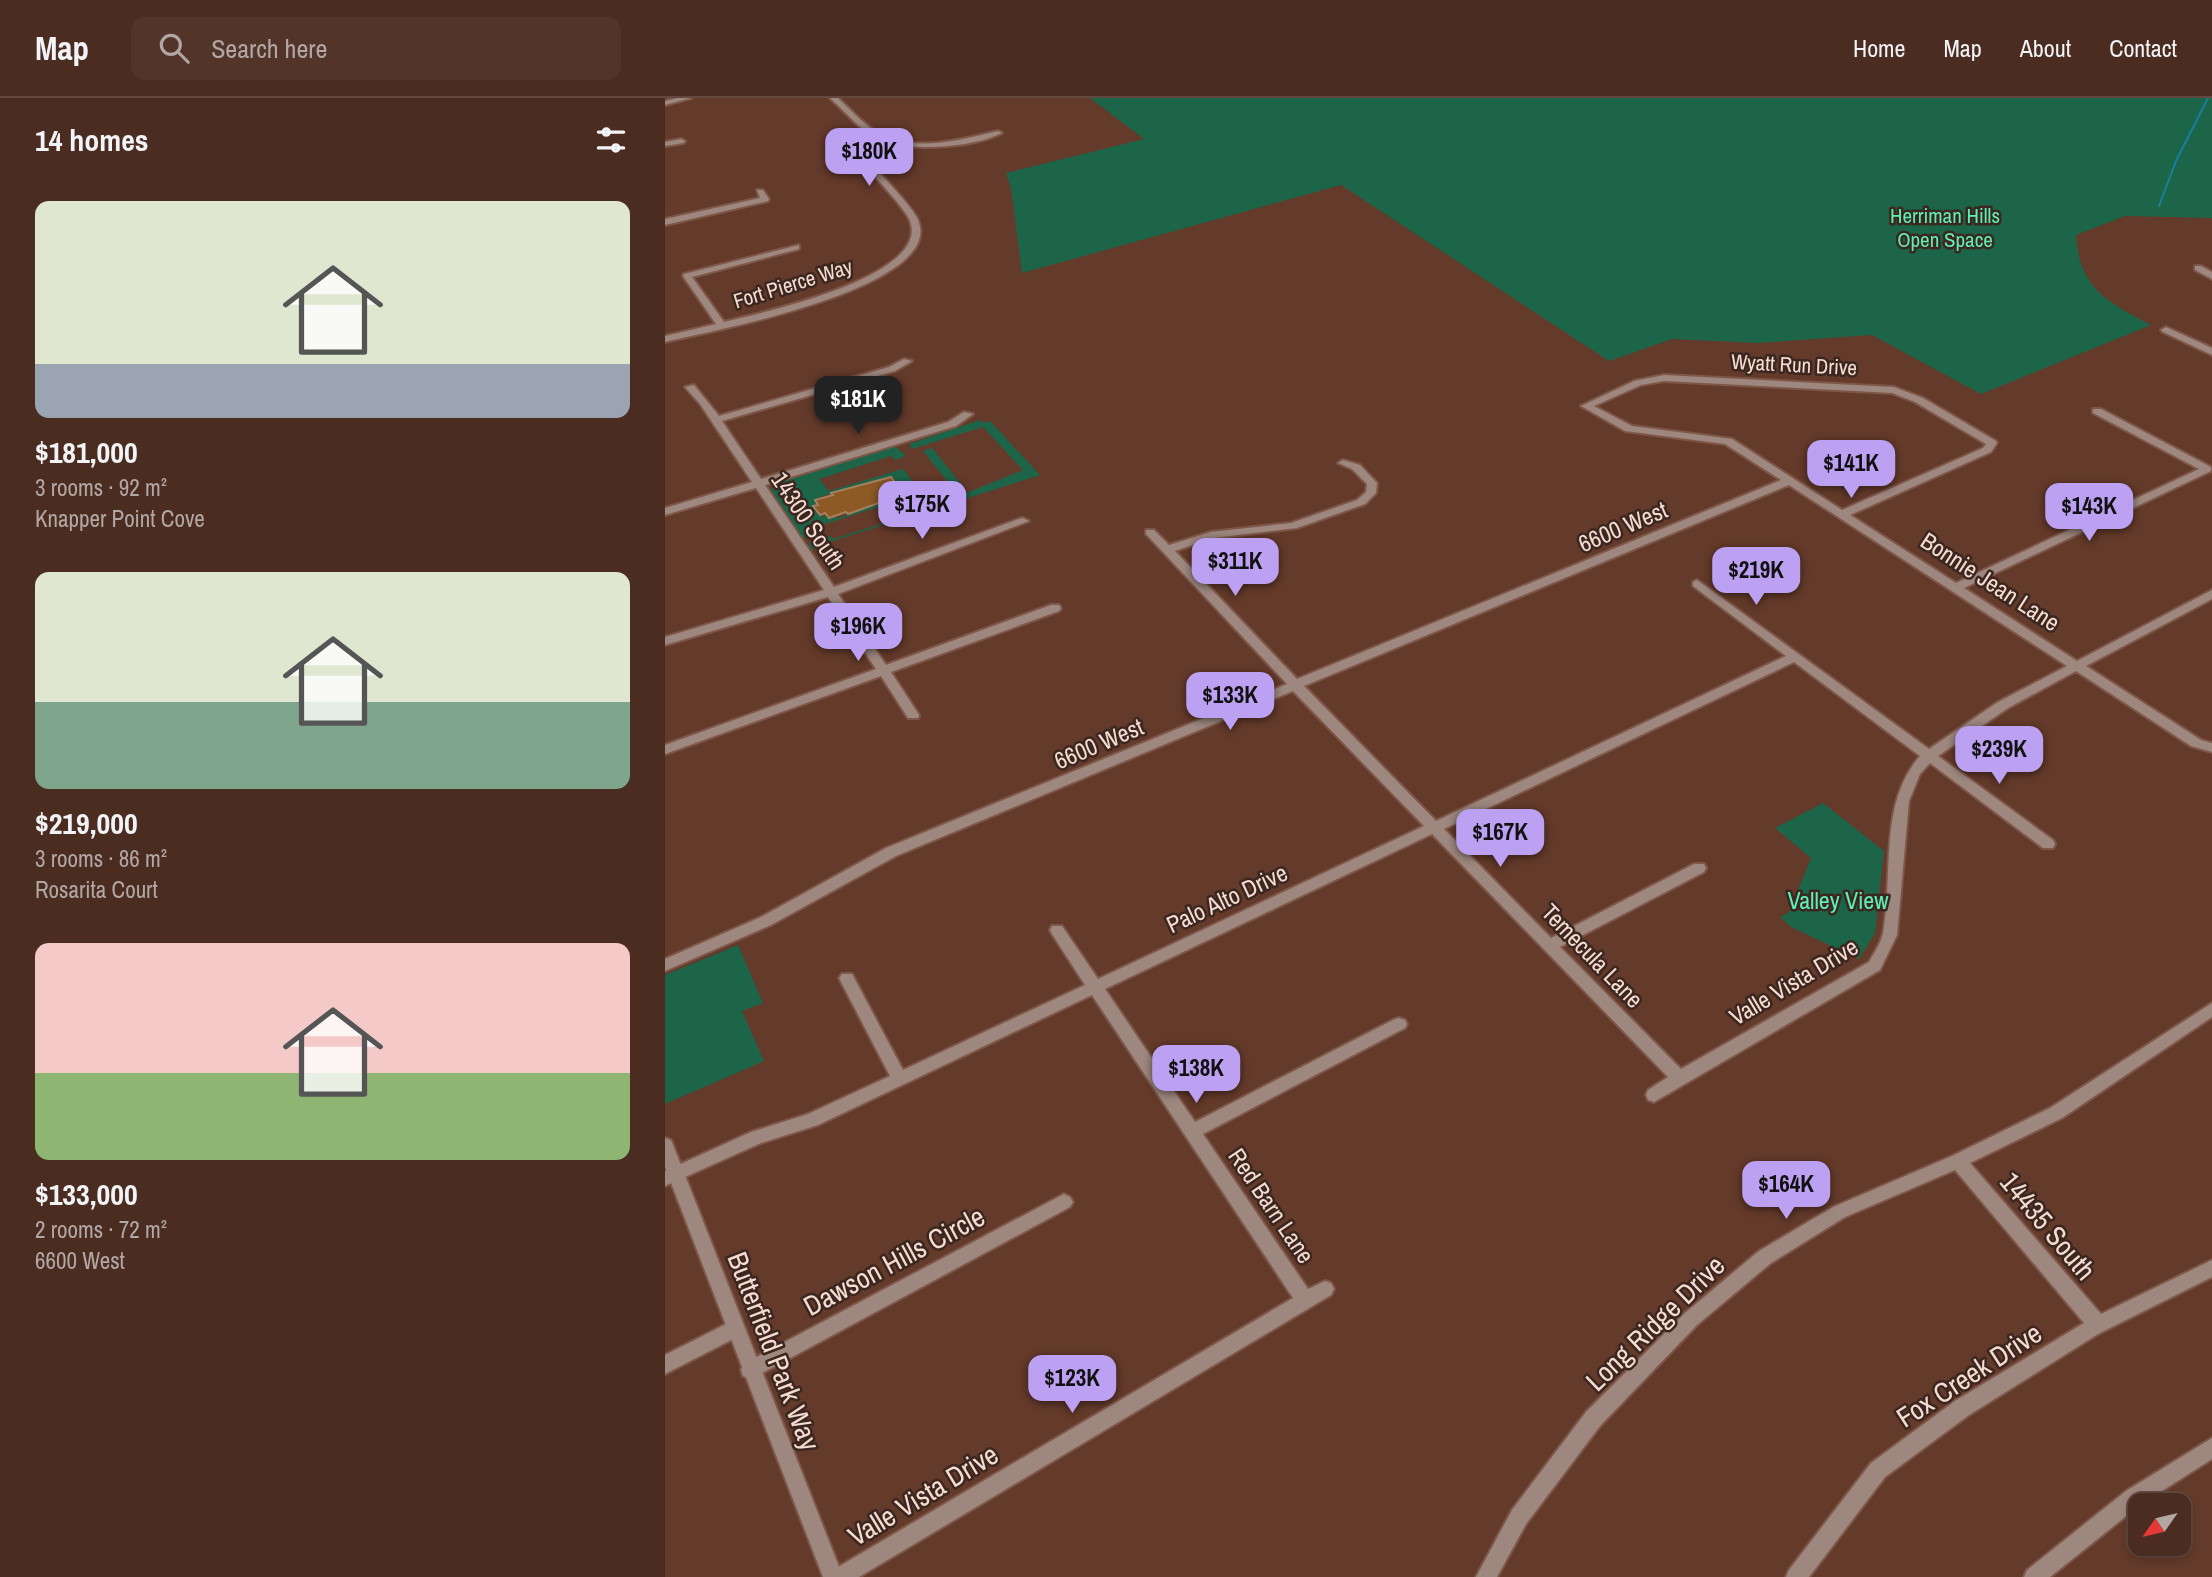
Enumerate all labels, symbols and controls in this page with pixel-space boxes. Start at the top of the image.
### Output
search box [131,17,621,80]
text: Map [35,26,89,70]
icon: search [155,29,193,67]
text: Search here [211,31,327,66]
text: Home [1853,32,1905,64]
text: Map [1943,32,1982,64]
text: About [2020,32,2071,64]
text: Contact [2109,32,2177,64]
text: 14 homes [35,120,149,160]
icon: filters [592,121,630,159]
pin: $180K [820,129,918,188]
text: $180K [841,135,897,166]
park label: Herriman Hills Open Space [1890,201,2000,254]
icon: home [270,247,396,373]
street label: Fort Pierce Way [730,252,856,315]
street label: Wyatt Run Drive [1730,347,1858,382]
pin: $181K [809,376,907,436]
text: $181K [830,383,886,414]
text: $181,000 [35,432,138,472]
pin: $141K [1802,440,1900,500]
text: $141K [1823,447,1879,478]
street label: 14300 South [764,465,853,576]
text: 3 rooms · 92 m² [35,472,167,503]
pin: $175K [873,482,971,541]
pin: $143K [2040,484,2138,543]
text: $175K [894,488,950,519]
text: $143K [2061,490,2117,521]
street label: 6600 West [1573,493,1672,559]
text: Knapper Point Cove [35,503,205,534]
street label: Bonnie Jean Lane [1915,524,2066,638]
pin: $311K [1186,538,1284,598]
text: $311K [1208,545,1262,576]
pin: $219K [1707,547,1805,607]
text: $219K [1728,554,1784,585]
pin: $196K [809,603,907,663]
text: $196K [830,610,886,641]
icon: home [270,618,396,744]
pin: $133K [1181,672,1279,732]
text: $133K [1202,679,1258,710]
street label: 6600 West [1049,710,1148,776]
pin: $239K [1950,726,2048,786]
text: $239K [1971,733,2027,764]
text: $219,000 [35,803,138,843]
pin: $167K [1451,810,1549,869]
text: $167K [1472,816,1528,847]
text: 3 rooms · 86 m² [35,843,167,874]
street label: Palo Alto Drive [1161,856,1292,940]
text: Rosarita Court [35,874,158,905]
park label: Valley View [1787,884,1889,916]
street label: Temecula Lane [1535,896,1651,1014]
street label: Valle Vista Drive [1723,930,1864,1032]
icon: home [270,989,396,1115]
pin: $138K [1147,1046,1245,1105]
text: $138K [1168,1052,1224,1083]
street label: Red Barn Lane [1222,1142,1322,1269]
pin: $164K [1737,1162,1835,1221]
street label: 14435 South [1992,1164,2104,1288]
text: $164K [1758,1168,1814,1199]
text: $133,000 [35,1174,138,1214]
street label: Dawson Hills Circle [797,1197,991,1325]
text: 2 rooms · 72 m² [35,1214,167,1245]
text: 6600 West [35,1245,125,1276]
street label: Butterfield Park Way [719,1246,830,1456]
street label: Long Ridge Drive [1577,1247,1733,1399]
street label: Fox Creek Drive [1889,1314,2049,1436]
pin: $123K [1023,1356,1121,1415]
text: $123K [1044,1362,1100,1393]
street label: Valle Vista Drive [841,1435,1005,1555]
north arrow [2128,1493,2191,1556]
map controls [2128,1493,2191,1556]

